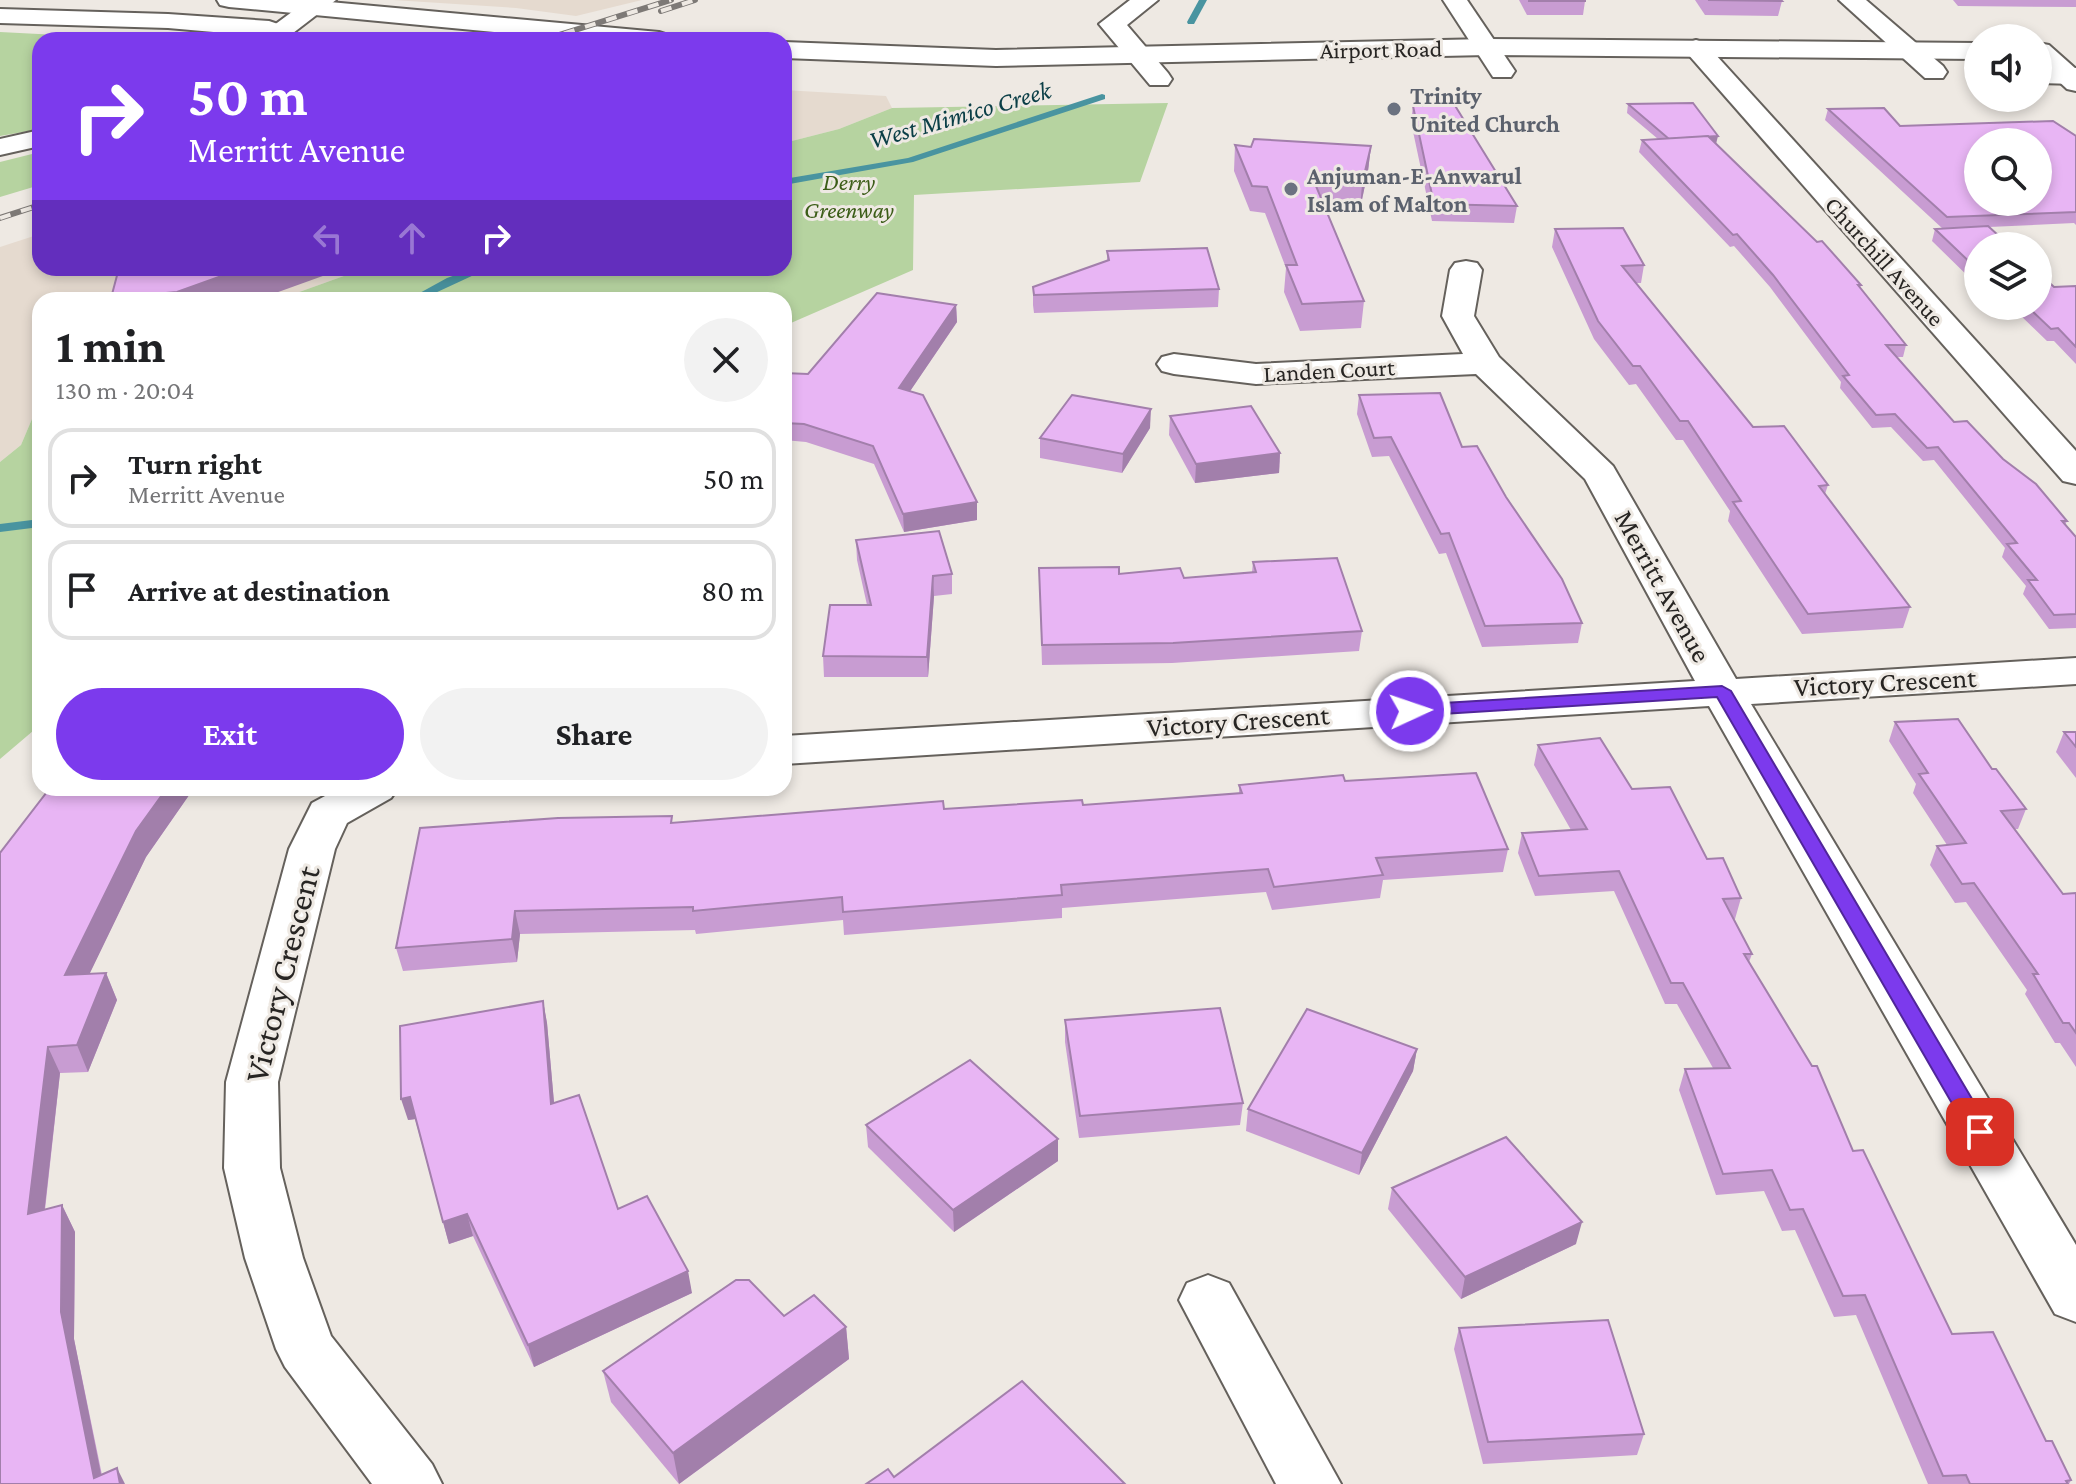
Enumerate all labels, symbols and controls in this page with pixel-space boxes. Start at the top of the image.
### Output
map controls [1964,24,2052,320]
button: sound [1964,24,2052,112]
street label: Airport Road [1319,34,1443,64]
icon: right [56,64,160,168]
text: 50 m [188,65,308,127]
water label: West Mimico Creek [866,75,1056,155]
place label: Trinity United Church [1410,82,1560,137]
marker: Trinity United Church [1385,100,1403,118]
button: search [1964,128,2052,216]
text: Merritt Avenue [188,130,405,170]
place label: Anjuman-E-Anwarul Islam of Malton [1306,162,1522,217]
park label: Derry Greenway [804,168,894,223]
marker: Anjuman-E-Anwarul Islam of Malton [1282,180,1300,198]
street label: Churchill Avenue [1820,191,1950,331]
icon: left [306,216,350,260]
icon: ahead [390,216,434,260]
icon: right [474,216,518,260]
button: layers [1964,232,2052,320]
button: close [684,318,768,402]
text: 1 min [56,319,165,372]
street label: Landen Court [1263,353,1397,387]
text: 130 m · 20:04 [56,376,194,405]
text: Turn right [128,447,262,480]
icon: right [60,456,104,500]
text: 50 m [703,462,764,495]
text: Merritt Avenue [128,480,285,509]
street label: Merritt Avenue [1608,505,1718,667]
icon: arrive [60,568,104,612]
text: Arrive at destination [128,574,390,607]
text: 80 m [701,574,764,607]
street label: Victory Crescent [1793,662,1978,702]
position arrow [1368,669,1452,753]
button: Exit [56,688,404,780]
button: Share [420,688,768,780]
street label: Victory Crescent [1146,699,1331,743]
street label: Victory Crescent [237,861,328,1086]
pin [1946,1098,2014,1166]
icon: arrive [1958,1110,2002,1154]

